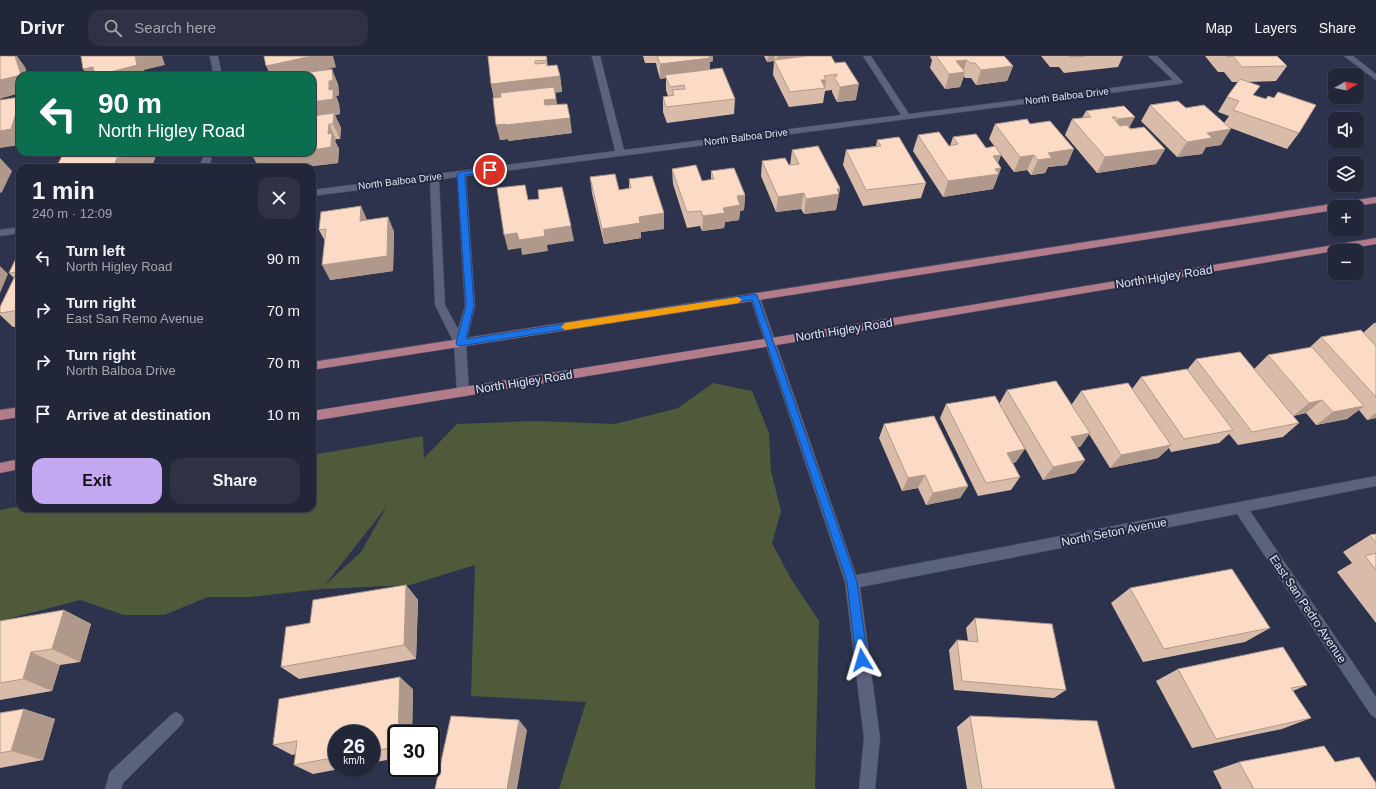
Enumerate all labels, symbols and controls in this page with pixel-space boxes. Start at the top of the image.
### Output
search box [88,10,368,46]
text: Drivr [20,17,64,38]
icon: search [102,17,124,39]
text: Search here [134,19,216,36]
text: Map [1205,20,1233,36]
text: Layers [1255,20,1297,36]
text: Share [1319,20,1356,36]
north arrow [1328,68,1364,104]
map controls [1328,68,1364,280]
street label: North Balboa Drive [1024,85,1110,107]
icon: left [32,88,84,140]
text: 90 m [98,88,162,119]
button: sound [1328,112,1364,148]
text: North Higley Road [98,121,245,141]
street label: North Balboa Drive [703,126,789,148]
pin [473,153,507,187]
button: layers [1328,156,1364,192]
icon: arrive [479,159,501,181]
street label: North Balboa Drive [357,170,443,192]
text: 1 min [32,177,95,204]
button: close [258,177,300,219]
button: + [1328,200,1364,236]
text: 240 m · 12:09 [32,206,112,221]
text: Turn left [66,242,125,259]
button: − [1328,244,1364,280]
icon: left [32,247,54,269]
text: 90 m [267,250,300,267]
text: North Higley Road [66,259,172,274]
street label: North Higley Road [1114,262,1214,292]
text: Turn right [66,294,136,311]
icon: right [32,299,54,321]
text: 70 m [267,302,300,319]
text: East San Remo Avenue [66,311,204,326]
street label: North Higley Road [794,315,894,345]
text: Turn right [66,346,136,363]
icon: right [32,351,54,373]
text: 70 m [267,354,300,371]
text: North Balboa Drive [66,363,176,378]
street label: North Higley Road [474,367,574,397]
icon: arrive [32,403,54,425]
text: Arrive at destination [66,406,211,423]
text: 10 m [267,406,300,423]
button: Exit [32,458,162,504]
button: Share [170,458,300,504]
street label: North Seton Avenue [1060,515,1168,549]
street label: East San Pedro Avenue [1267,552,1350,666]
position arrow [841,639,883,681]
speed limit sign: 30 [388,725,440,777]
text: 26 [343,735,365,757]
text: km/h [343,755,365,766]

